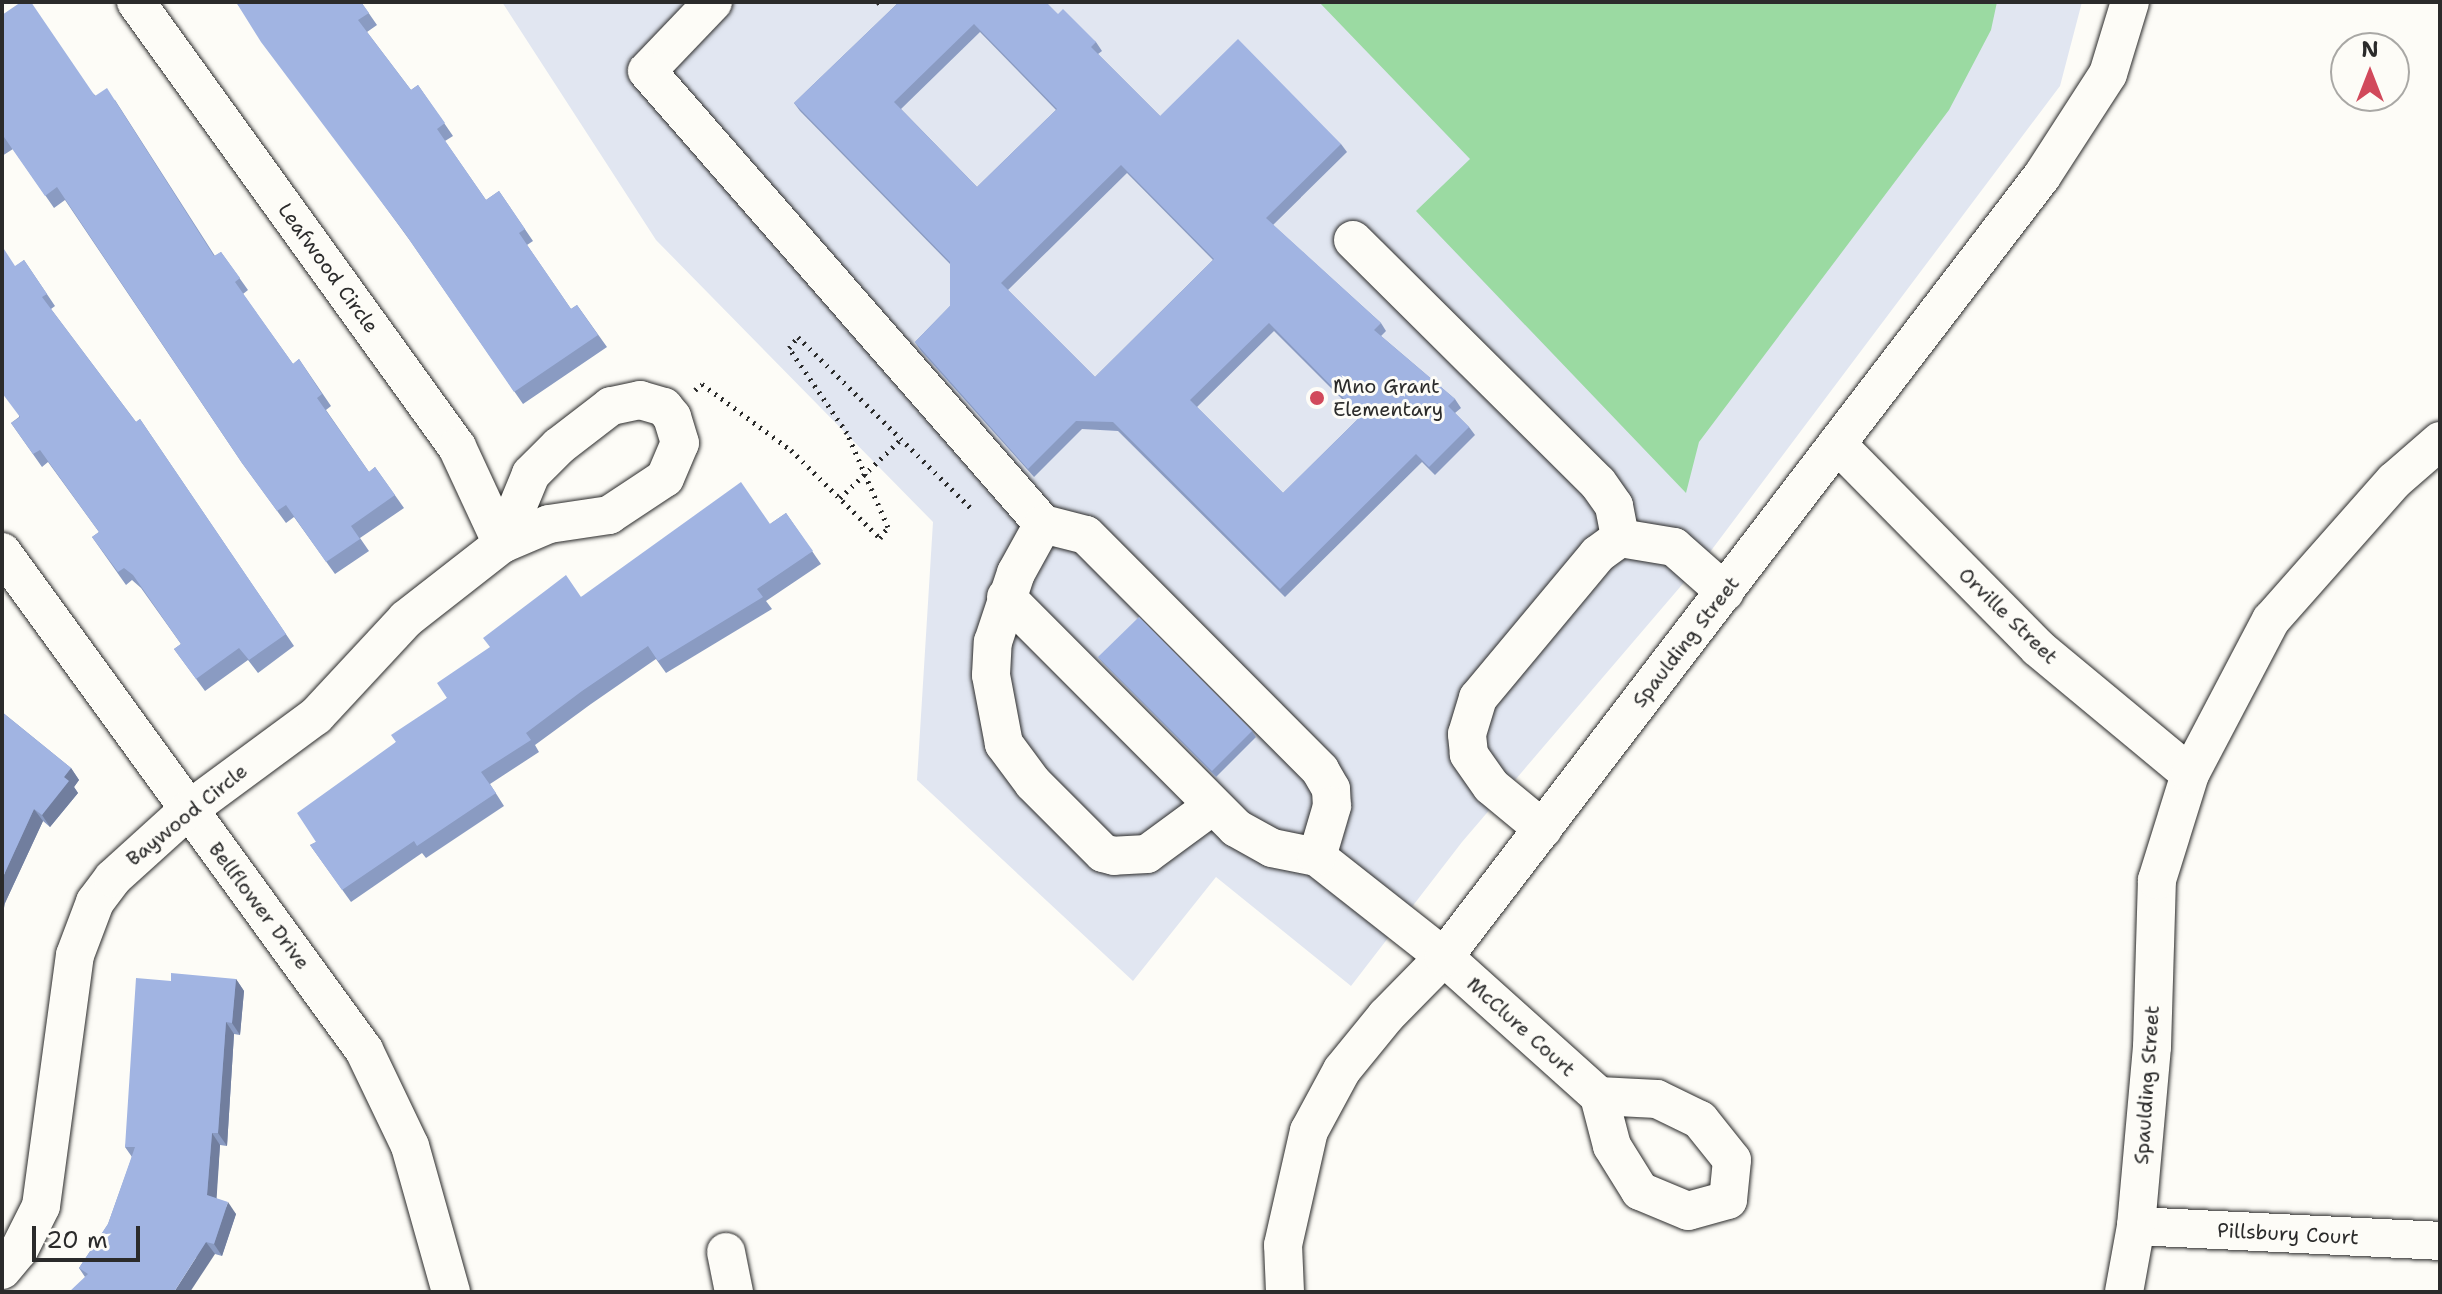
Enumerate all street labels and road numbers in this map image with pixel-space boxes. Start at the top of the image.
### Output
street label: Leafwood Circle [273,198,383,338]
street label: Orville Street [1953,563,2063,669]
street label: Spaulding Street [1627,572,1745,712]
street label: Baywood Circle [122,759,252,871]
street label: Bellflower Drive [203,838,315,974]
street label: McClure Court [1462,972,1580,1082]
street label: Spaulding Street [2129,1005,2165,1165]
street label: Pillsbury Court [2216,1218,2360,1250]

